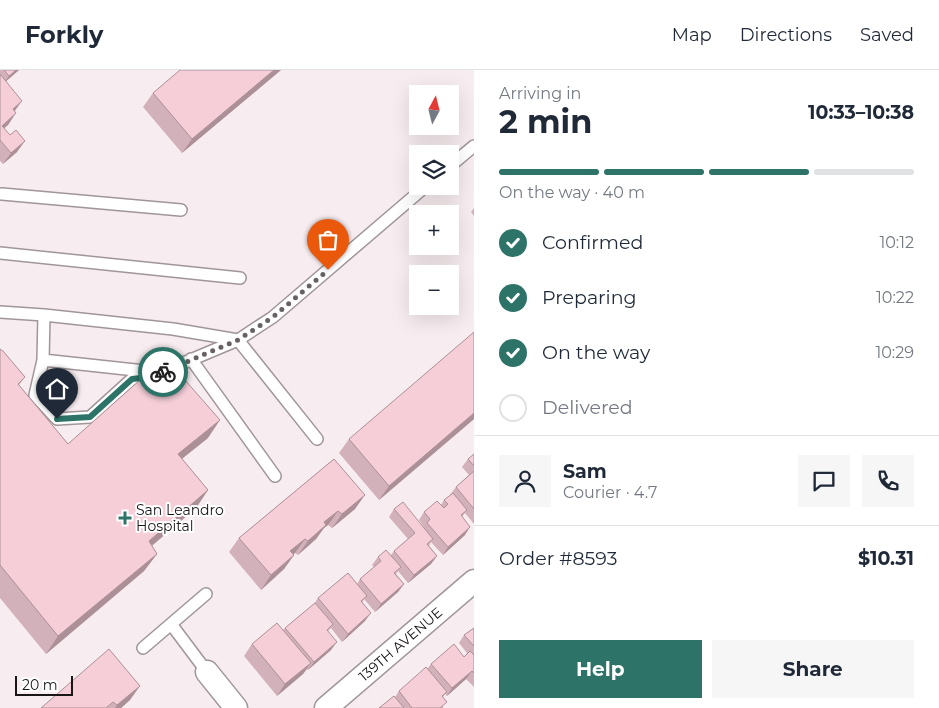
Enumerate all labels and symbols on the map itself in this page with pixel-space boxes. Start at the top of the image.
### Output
north arrow [409,85,459,135]
pin [307,219,349,270]
courier [138,347,188,397]
pin [36,368,78,419]
place label: San Leandro Hospital [136,501,224,535]
marker: San Leandro Hospital [118,511,132,525]
street label: 139TH AVENUE [355,603,446,685]
scale bar [15,673,72,696]

